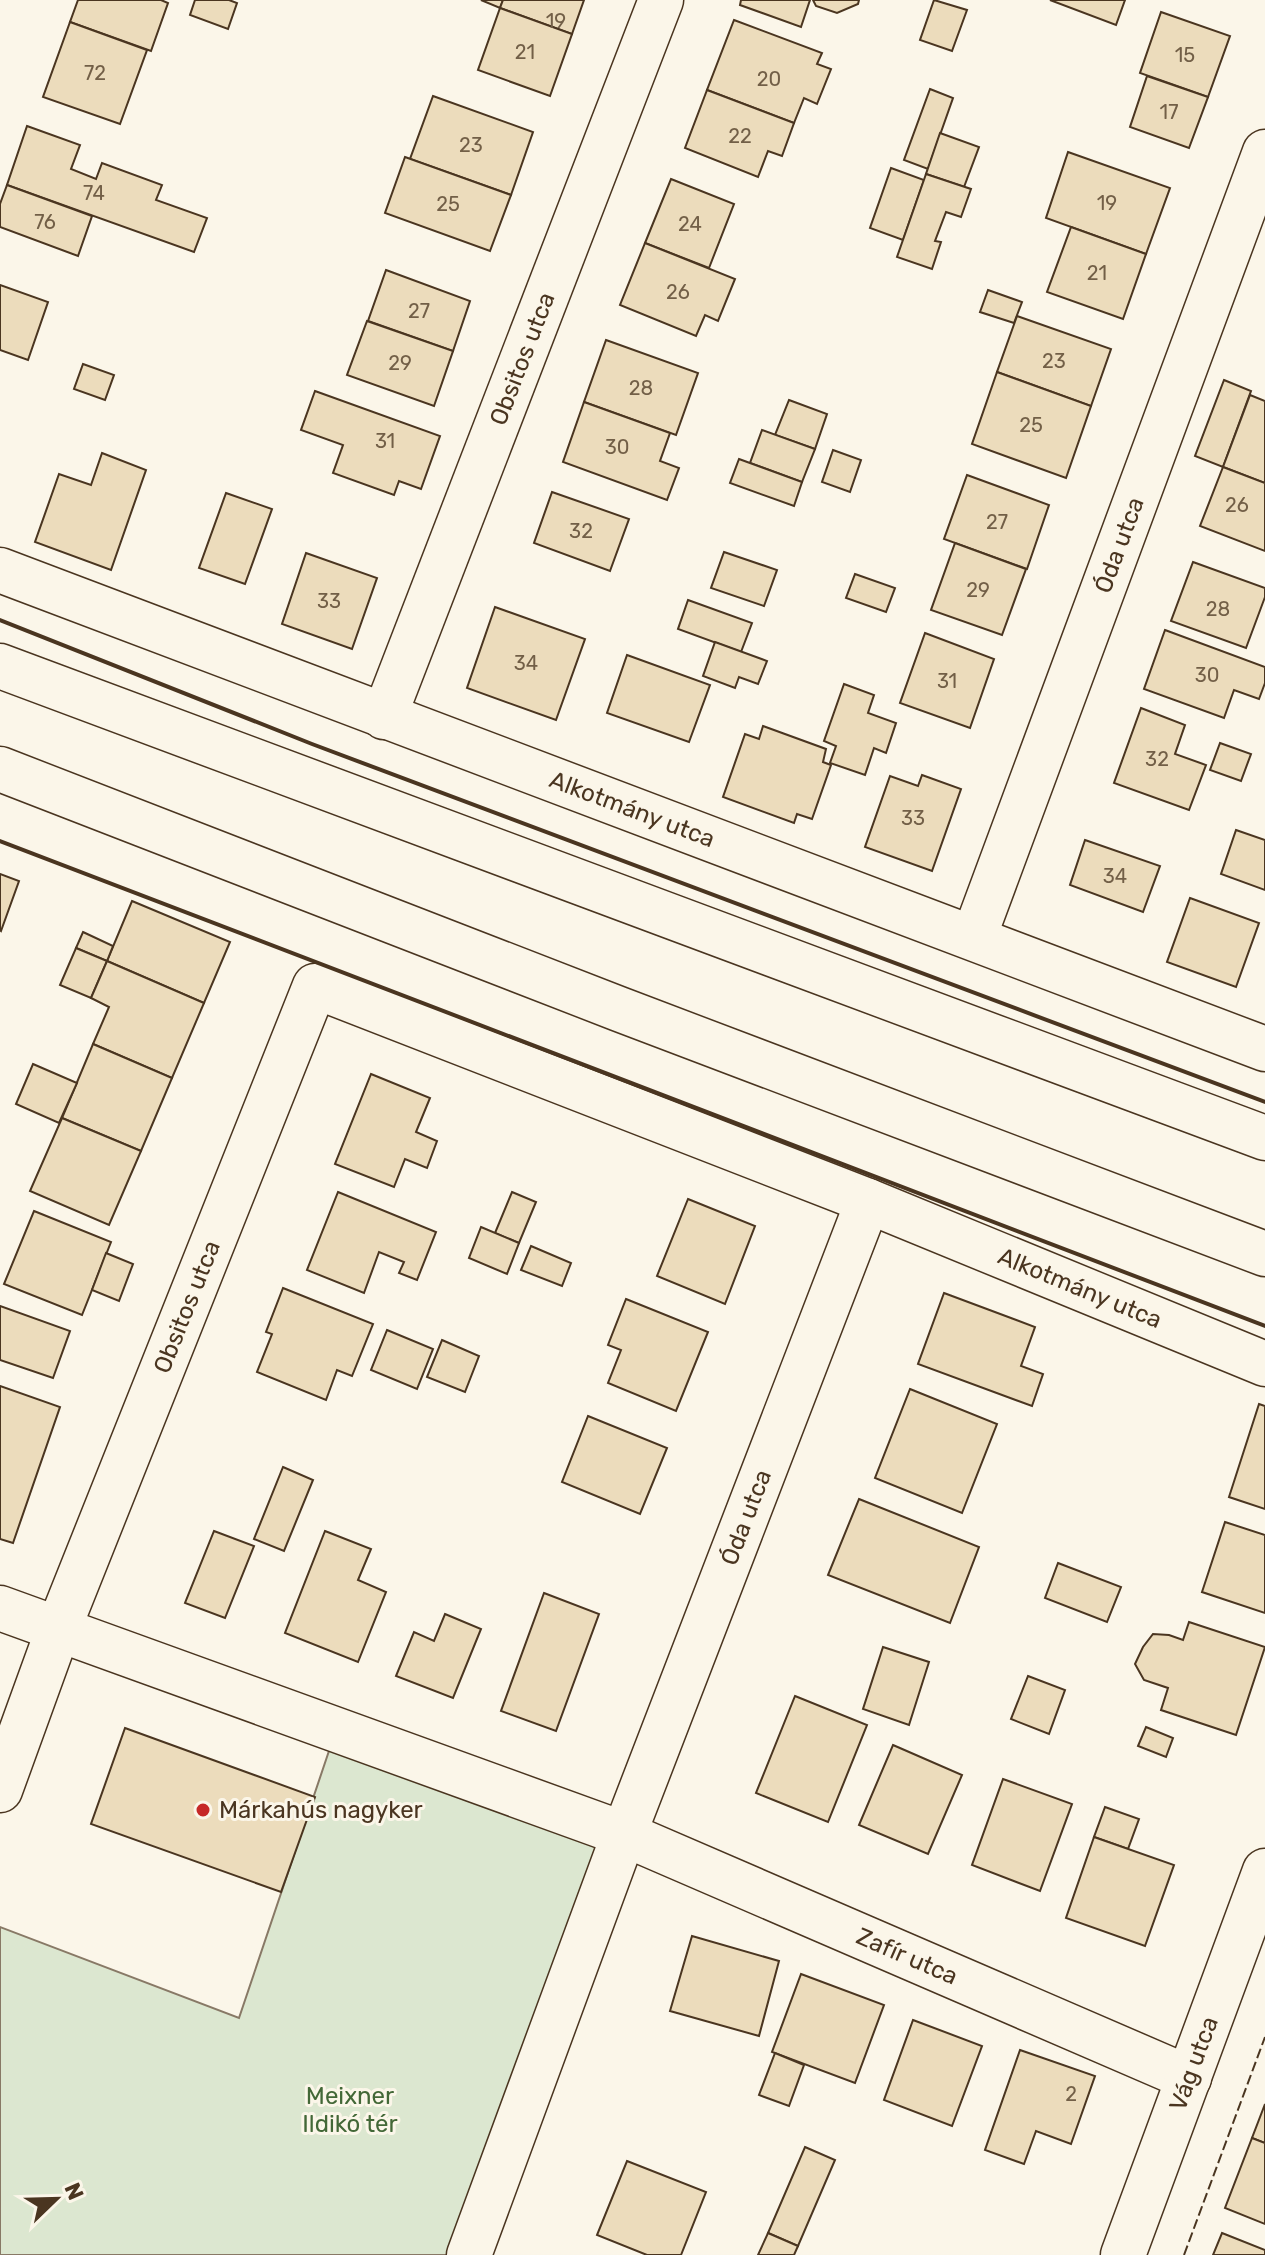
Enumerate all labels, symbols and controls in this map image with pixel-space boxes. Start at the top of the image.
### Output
house number: 19 [546,9,566,33]
house number: 21 [515,40,535,64]
house number: 15 [1175,43,1195,67]
house number: 72 [84,61,106,85]
house number: 20 [757,67,781,91]
house number: 17 [1160,100,1178,124]
house number: 22 [728,124,752,148]
house number: 23 [459,133,483,157]
house number: 74 [83,181,105,205]
house number: 19 [1097,191,1117,215]
house number: 25 [436,192,460,216]
house number: 76 [34,210,56,234]
house number: 24 [678,212,702,236]
house number: 21 [1087,261,1107,285]
house number: 26 [666,280,690,304]
street label: Obsitos utca [484,288,561,429]
house number: 27 [408,299,430,323]
house number: 23 [1042,349,1066,373]
house number: 29 [388,351,412,375]
house number: 28 [629,376,653,400]
house number: 25 [1019,413,1043,437]
house number: 31 [375,429,395,453]
house number: 30 [605,435,629,459]
street label: Óda utca [1089,493,1150,597]
house number: 26 [1225,493,1249,517]
house number: 27 [986,510,1008,534]
house number: 32 [569,519,593,543]
house number: 29 [966,578,990,602]
house number: 33 [317,589,341,613]
house number: 28 [1206,597,1230,621]
house number: 34 [514,651,538,675]
house number: 30 [1195,663,1219,687]
house number: 31 [937,669,957,693]
house number: 32 [1145,747,1169,771]
street label: Alkotmány utca [546,765,719,853]
house number: 33 [901,806,925,830]
house number: 34 [1103,864,1127,888]
street label: Obsitos utca [148,1237,226,1377]
street label: Alkotmány utca [994,1242,1166,1334]
street label: Óda utca [715,1466,777,1569]
place label: Márkahús nagyker [219,1796,423,1824]
marker: Márkahús nagyker [194,1801,212,1819]
street label: Zafír utca [852,1922,962,1990]
street label: Vág utca [1164,2013,1224,2115]
park label: Meixner Ildikó tér [302,2082,398,2138]
house number: 2 [1065,2082,1077,2106]
north arrow [16,2159,96,2239]
text: N [58,2179,89,2204]

